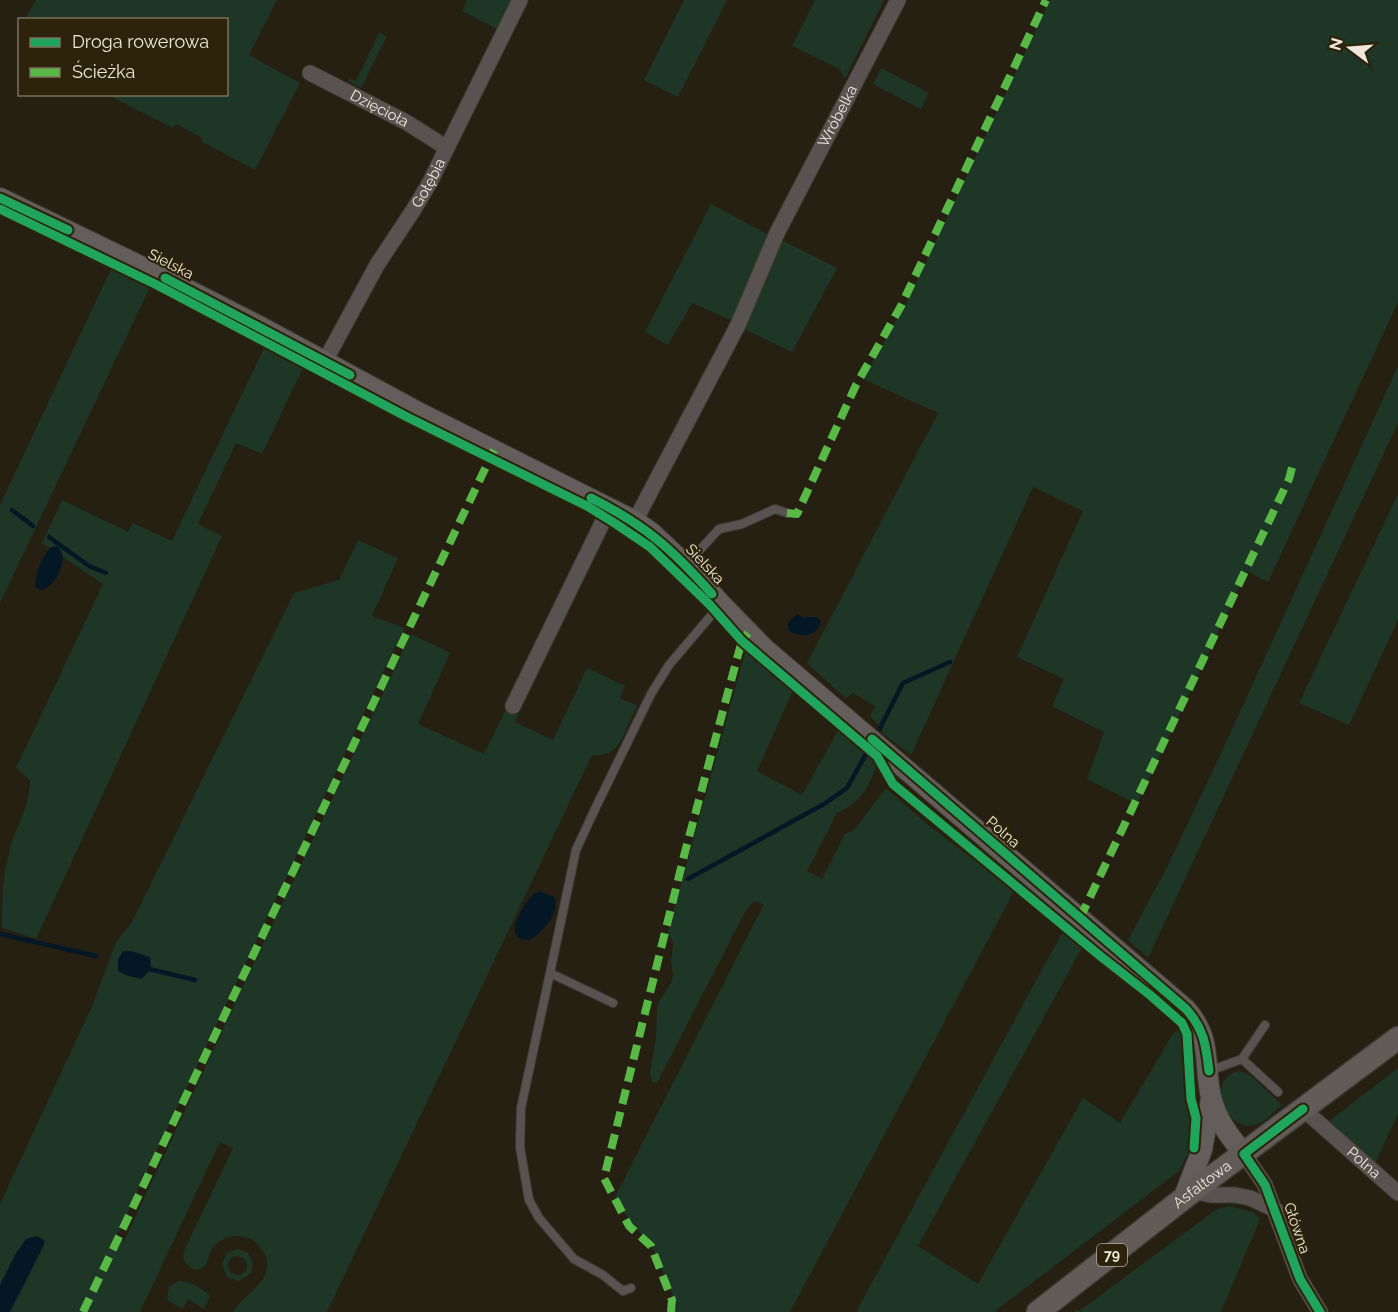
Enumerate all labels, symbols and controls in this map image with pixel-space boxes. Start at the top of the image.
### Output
legend [18,18,228,96]
north arrow [1320,18,1380,78]
text: Droga rowerowa [72,31,209,52]
text: N [1325,36,1347,52]
text: Ścieżka [72,60,135,82]
street label: Wróbelka [814,82,861,150]
street label: Dzięcioła [347,86,412,131]
street label: Gołębia [408,155,449,211]
street label: Sielska [145,245,197,283]
street label: Sielska [682,540,728,588]
street label: Polna [982,812,1024,852]
street label: Polna [1343,1143,1384,1182]
street label: Asfaltowa [1170,1157,1235,1212]
street label: Główna [1280,1200,1314,1256]
road number: 79 [1097,1244,1127,1266]

